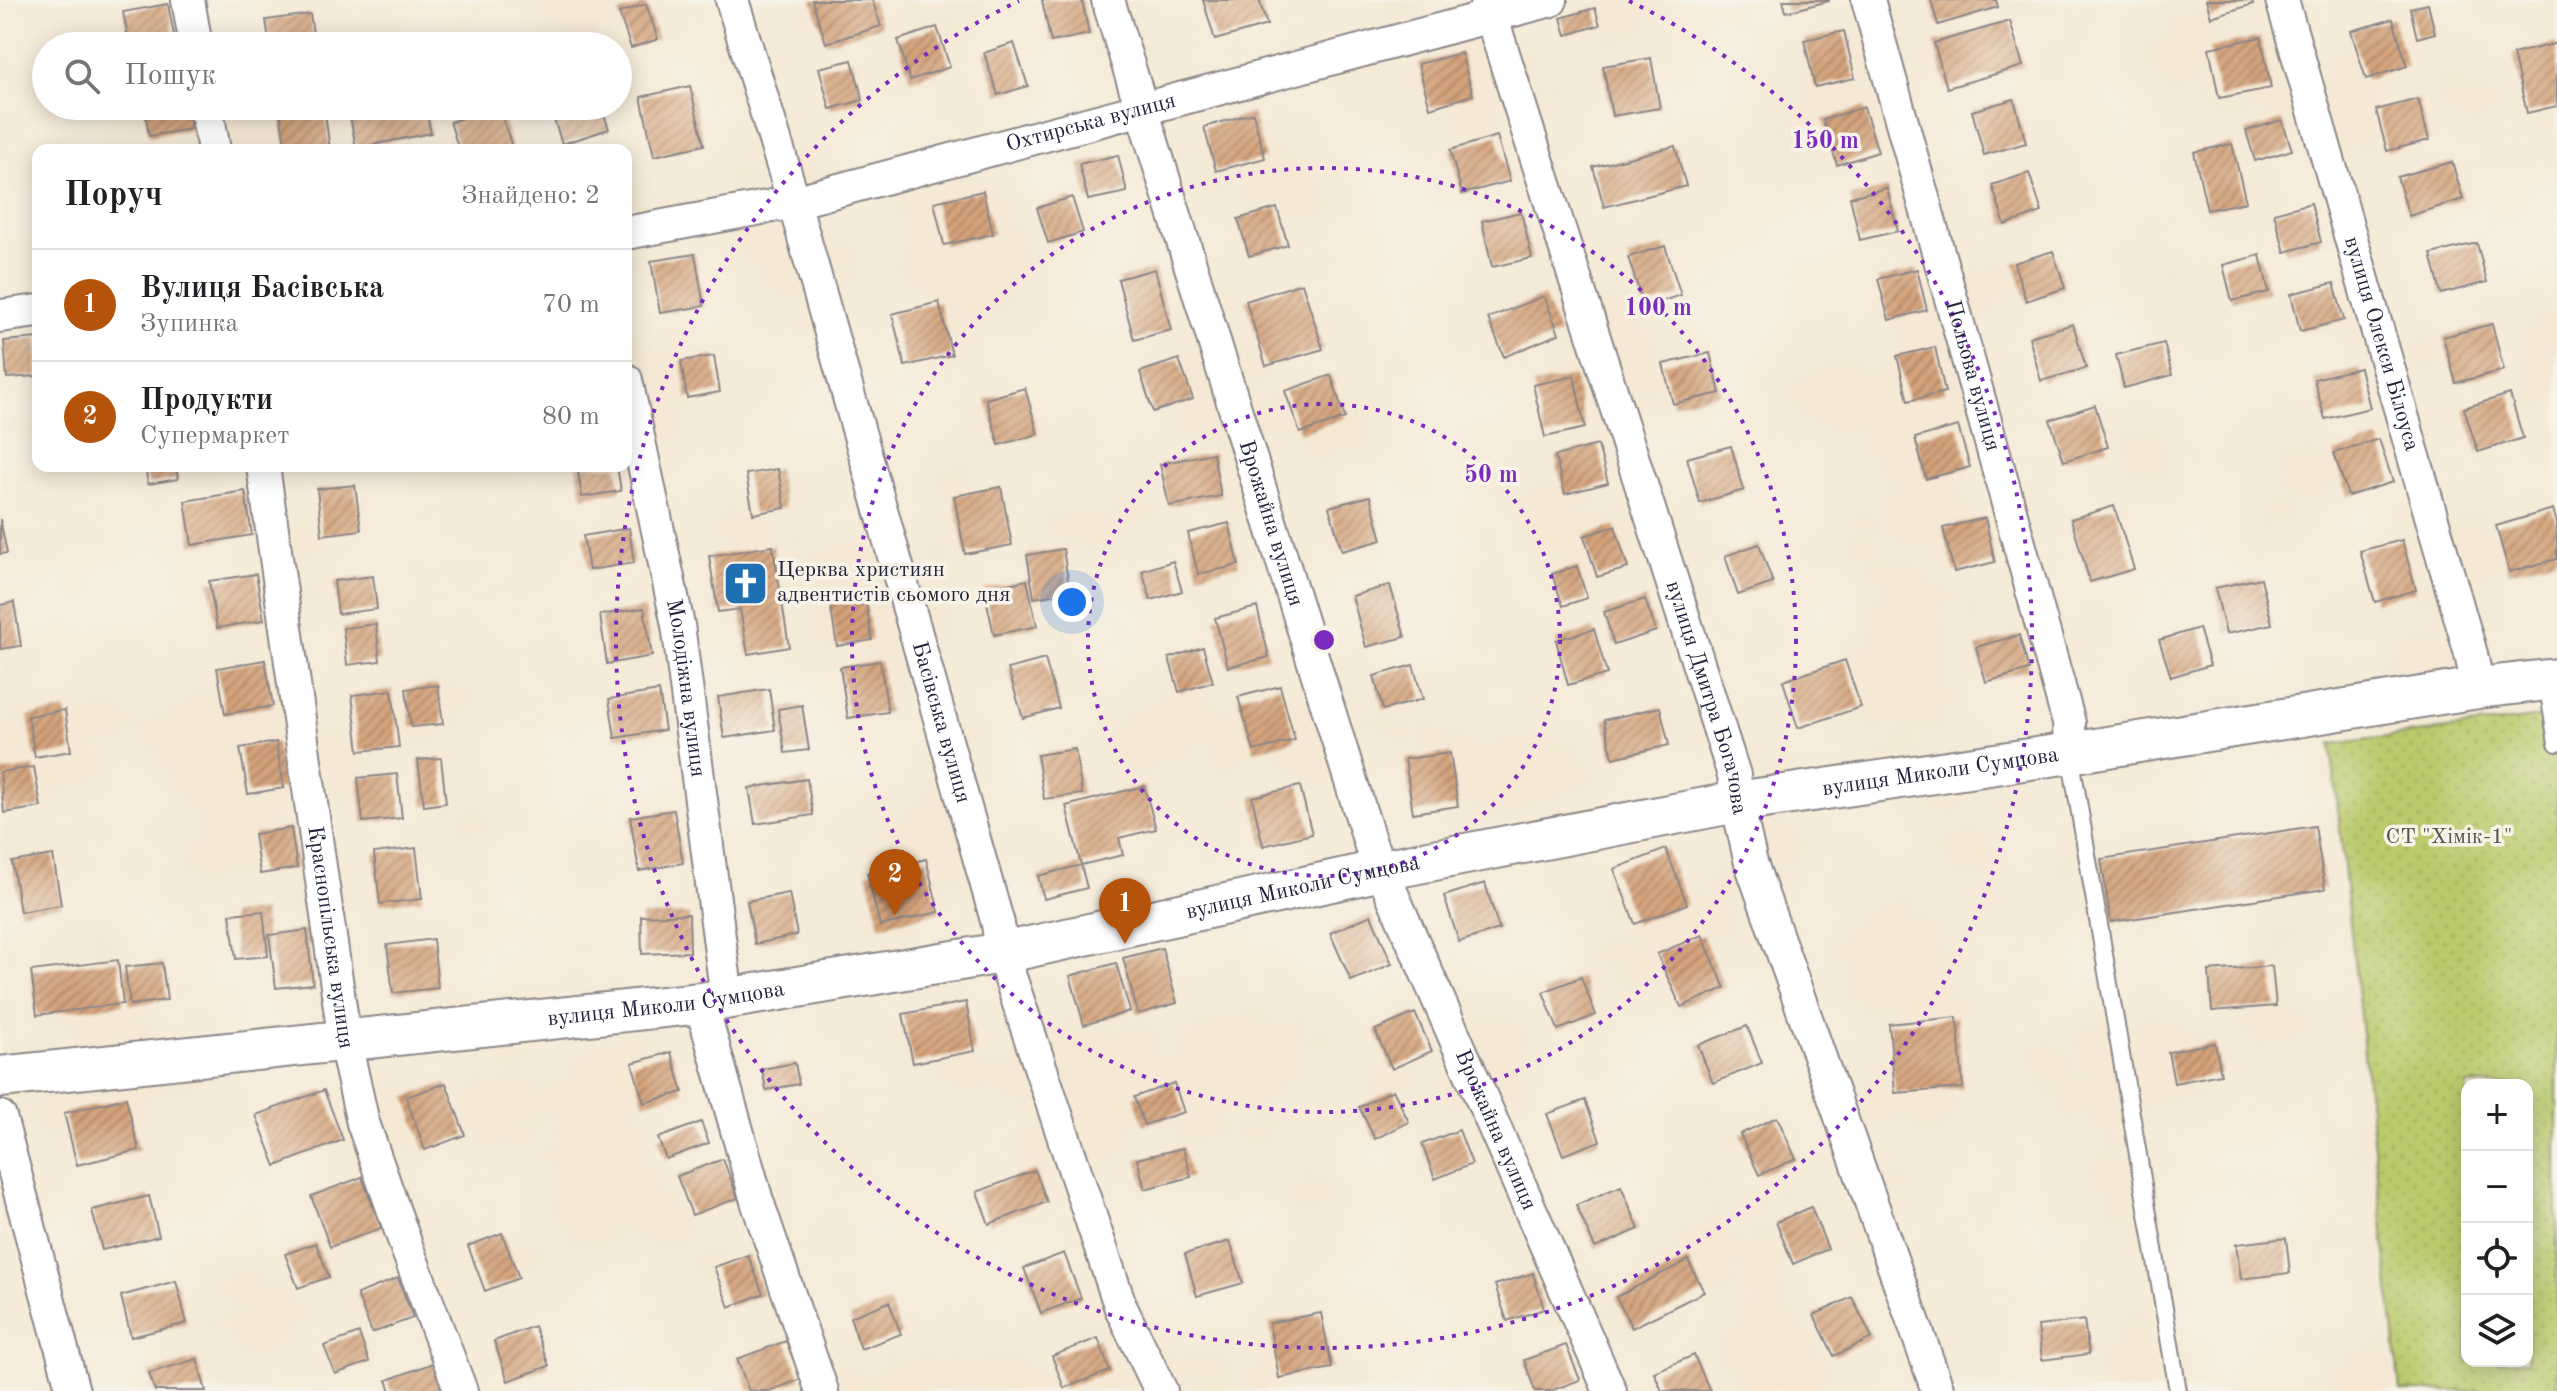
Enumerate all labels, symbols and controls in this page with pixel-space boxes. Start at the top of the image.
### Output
search box [32,32,632,120]
icon: search [60,54,104,98]
text: Пошук [124,61,216,91]
street label: Охтирська вулиця [1004,90,1178,156]
text: 150 m [1791,129,1859,154]
text: Поруч [64,179,163,213]
text: Знайдено: 2 [461,183,600,209]
street label: вулиця Олекси Білоуса [2340,234,2423,454]
text: Вулиця Басівська [140,274,384,304]
text: 1 [82,292,98,318]
text: 70 m [542,292,600,318]
text: 100 m [1624,297,1692,321]
street label: Польова вулиця [1941,298,2004,454]
text: Зупинка [140,311,238,337]
text: Продукти [140,386,273,416]
text: 2 [82,404,98,430]
text: 80 m [542,404,600,430]
text: Супермаркет [140,423,289,449]
street label: Врожайна вулиця [1235,438,1307,609]
text: 50 m [1464,463,1518,488]
church icon: Церква християн адвентистів сьомого дня [722,559,770,607]
place label: Церква християн адвентистів сьомого дня [777,559,1010,606]
street label: вулиця Дмитра Богачова [1662,578,1751,817]
your location [1052,582,1092,622]
street label: Молодіжна вулиця [662,597,709,779]
centre of rings [1310,626,1338,654]
street label: Басівська вулиця [908,639,974,806]
street label: вулиця Миколи Сумцова [1821,744,2060,800]
street label: Краснопільська вулиця [303,825,357,1051]
park label: СТ "Хімік-1" [2386,826,2512,848]
pin: 2 [869,849,921,915]
street label: вулиця Миколи Сумцова [1184,852,1422,923]
pin: 1 [1099,878,1151,944]
street label: вулиця Миколи Сумцова [547,978,786,1030]
street label: Врожайна вулиця [1451,1047,1540,1213]
map controls [2461,1079,2533,1367]
button: + [2461,1079,2533,1151]
button: − [2461,1151,2533,1223]
button: locate [2461,1223,2533,1295]
button: layers [2461,1295,2533,1367]

